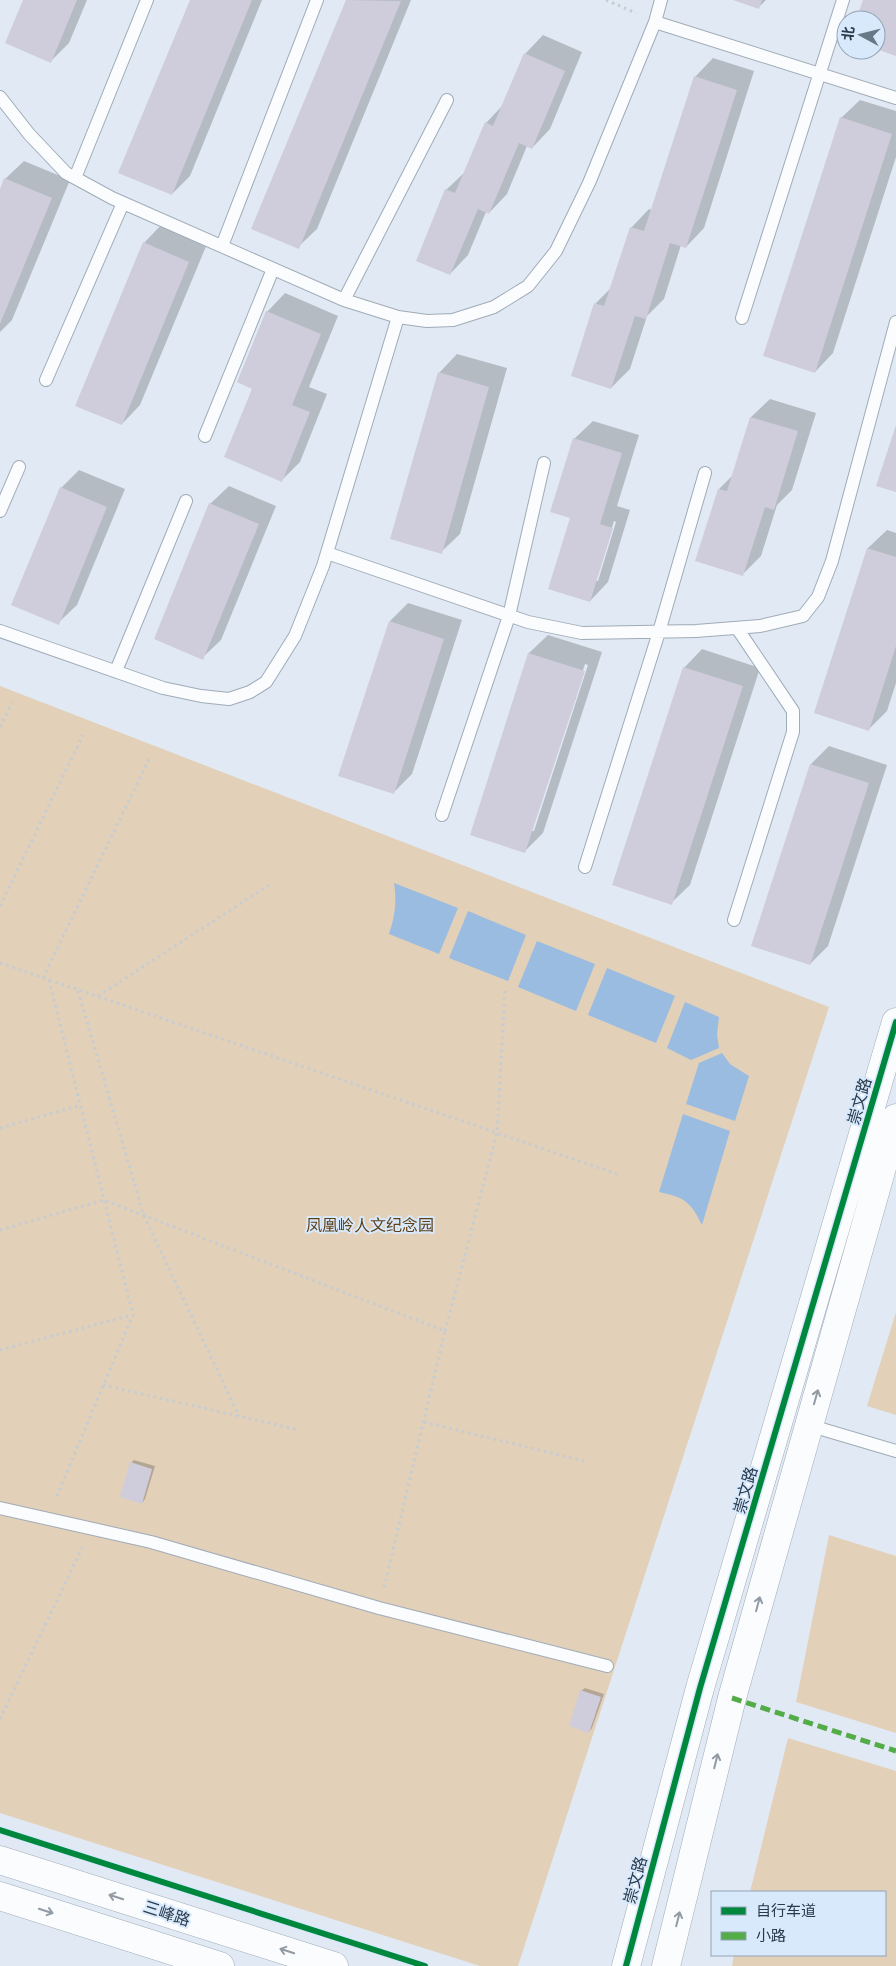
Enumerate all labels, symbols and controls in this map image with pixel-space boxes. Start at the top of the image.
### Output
north arrow [836,10,886,60]
text: 北 [839,25,858,41]
street label: 崇文路 [844,1075,875,1127]
park label: 凤凰岭人文纪念园 [306,1216,434,1235]
one-way arrow [812,1389,822,1405]
street label: 崇文路 [730,1464,761,1516]
one-way arrow [753,1596,763,1612]
one-way arrow [712,1753,721,1769]
street label: 崇文路 [620,1854,651,1906]
one-way arrow [108,1891,124,1901]
legend [711,1891,886,1956]
street label: 三峰路 [141,1897,193,1930]
text: 自行车道 [756,1902,816,1920]
one-way arrow [38,1906,54,1916]
one-way arrow [673,1911,683,1927]
text: 小路 [756,1927,786,1945]
one-way arrow [279,1946,295,1956]

